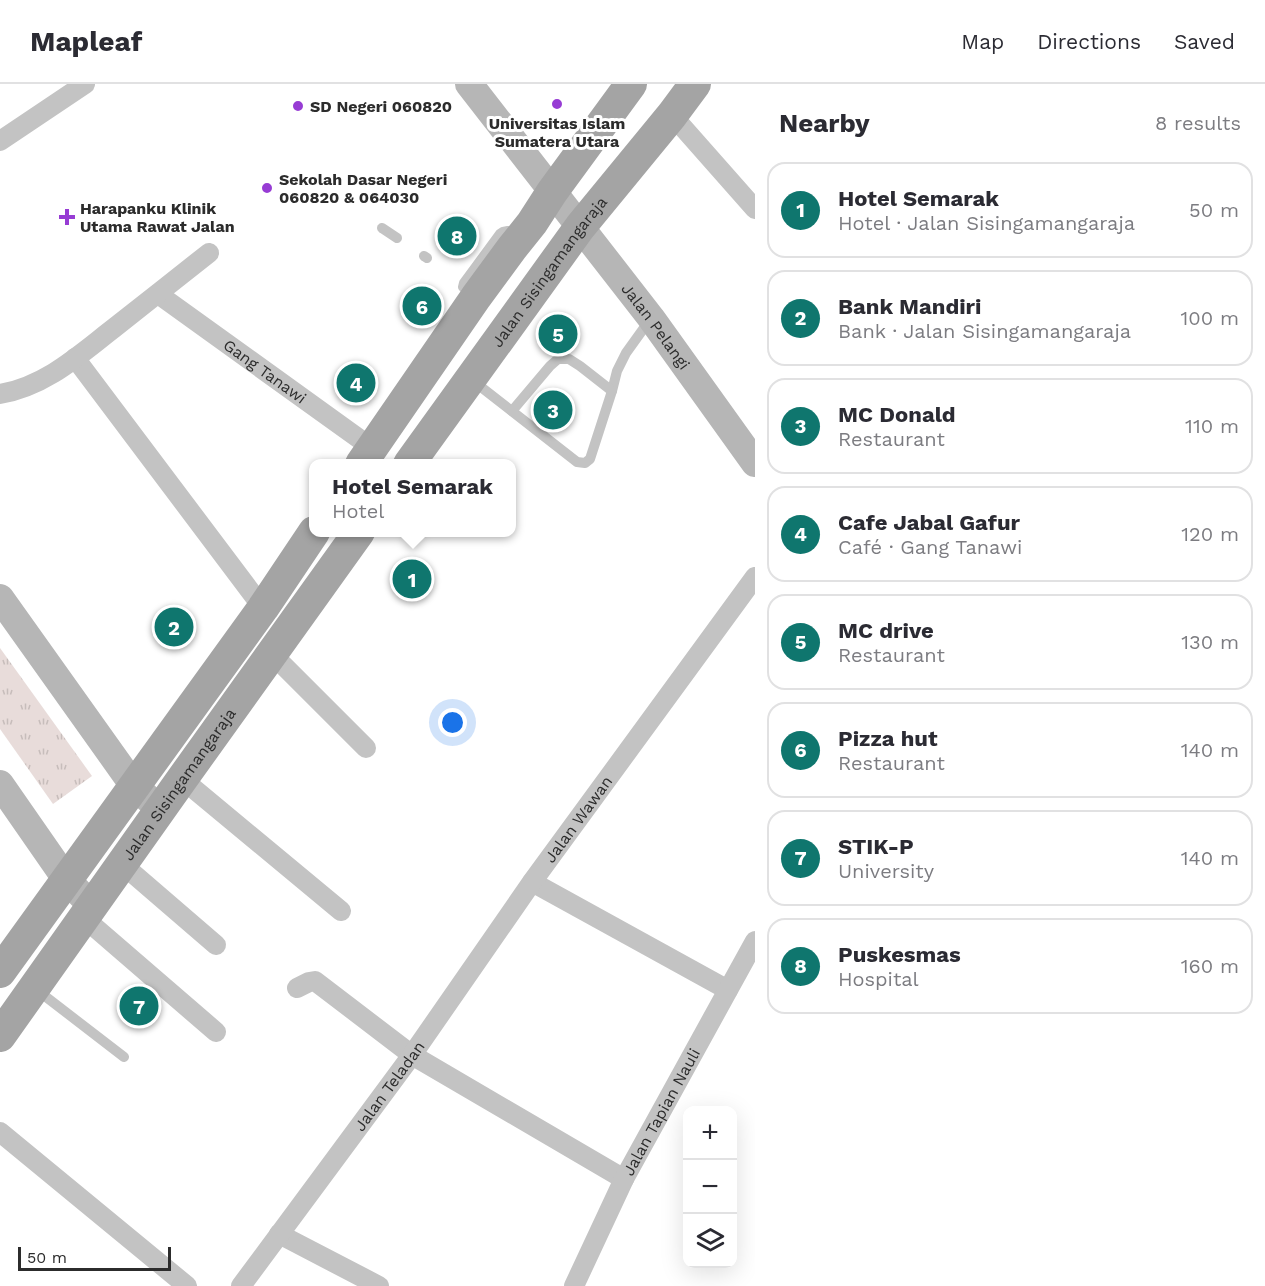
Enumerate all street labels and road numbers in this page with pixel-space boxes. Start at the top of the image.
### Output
street label: Jalan Sisingamangaraja [487,192,611,350]
street label: Jalan Pelangi [618,279,694,373]
street label: Gang Tanawi [220,335,310,407]
street label: Jalan Sisingamangaraja [118,704,239,864]
street label: Jalan Wawan [540,772,616,866]
street label: Jalan Teladan [350,1037,428,1134]
street label: Jalan Tapian Nauli [618,1045,704,1179]

